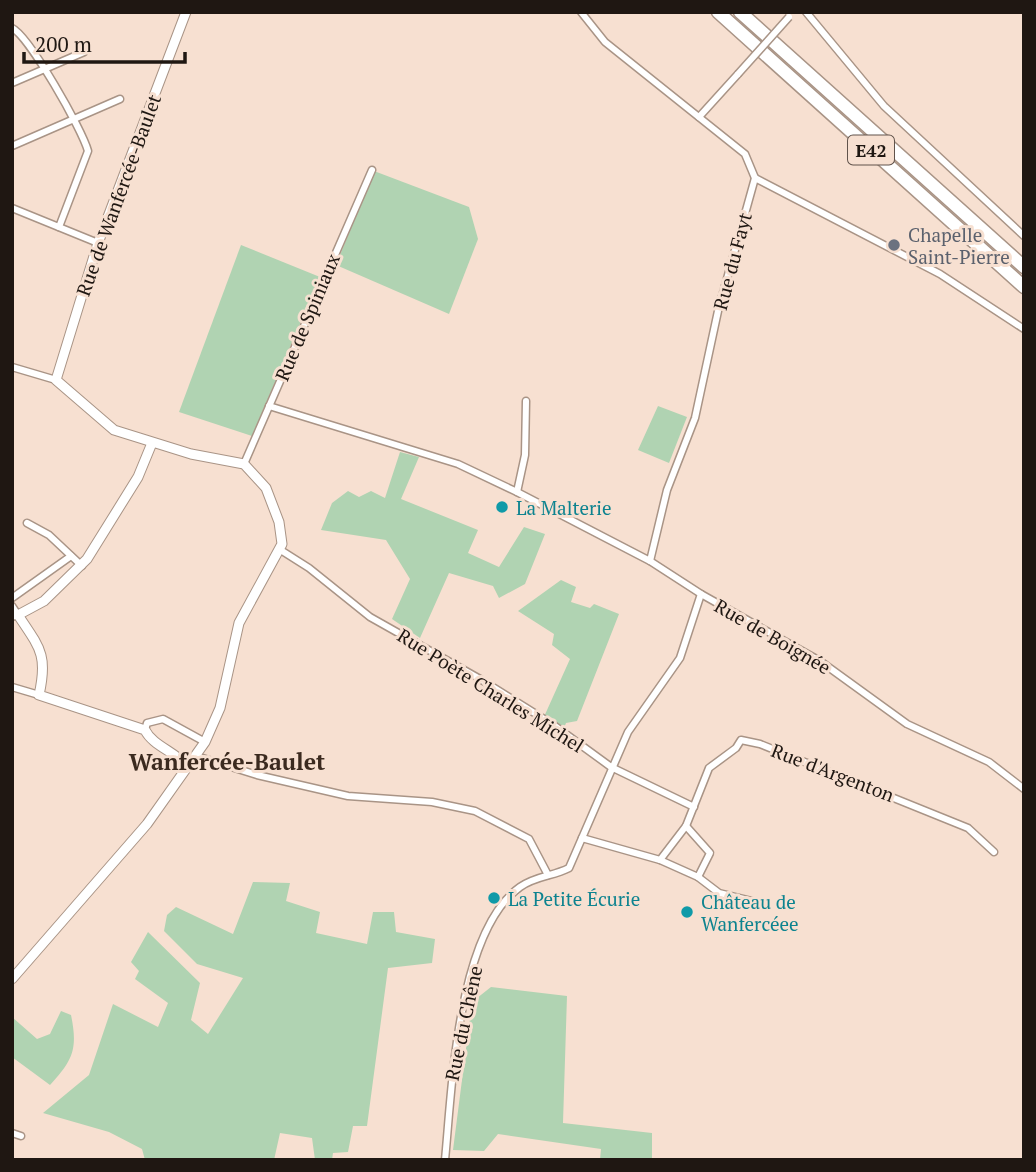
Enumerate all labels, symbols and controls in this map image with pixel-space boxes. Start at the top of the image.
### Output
scale bar [24,21,186,65]
text: 200 m [35,30,92,58]
street label: Rue de Wanfercée-Baulet [70,91,166,299]
road number: E42 [848,135,894,164]
street label: Rue du Fayt [707,210,757,312]
place label: Chapelle Saint-Pierre [908,222,1010,269]
marker: Chapelle Saint-Pierre [886,237,902,253]
street label: Rue de Spiniaux [269,249,345,384]
place label: La Malterie [516,495,612,520]
marker: La Malterie [494,499,510,515]
street label: Rue de Boignée [710,593,836,679]
street label: Rue Poète Charles Michel [393,622,589,758]
street label: Rue d'Argenton [768,737,898,807]
district label: Wanfercée-Baulet [129,746,325,777]
place label: La Petite Écurie [508,886,640,911]
place label: Château de Wanfercéee [701,889,799,936]
marker: La Petite Écurie [486,890,502,906]
marker: Château de Wanfercéee [679,904,695,920]
street label: Rue du Chêne [439,963,487,1083]

